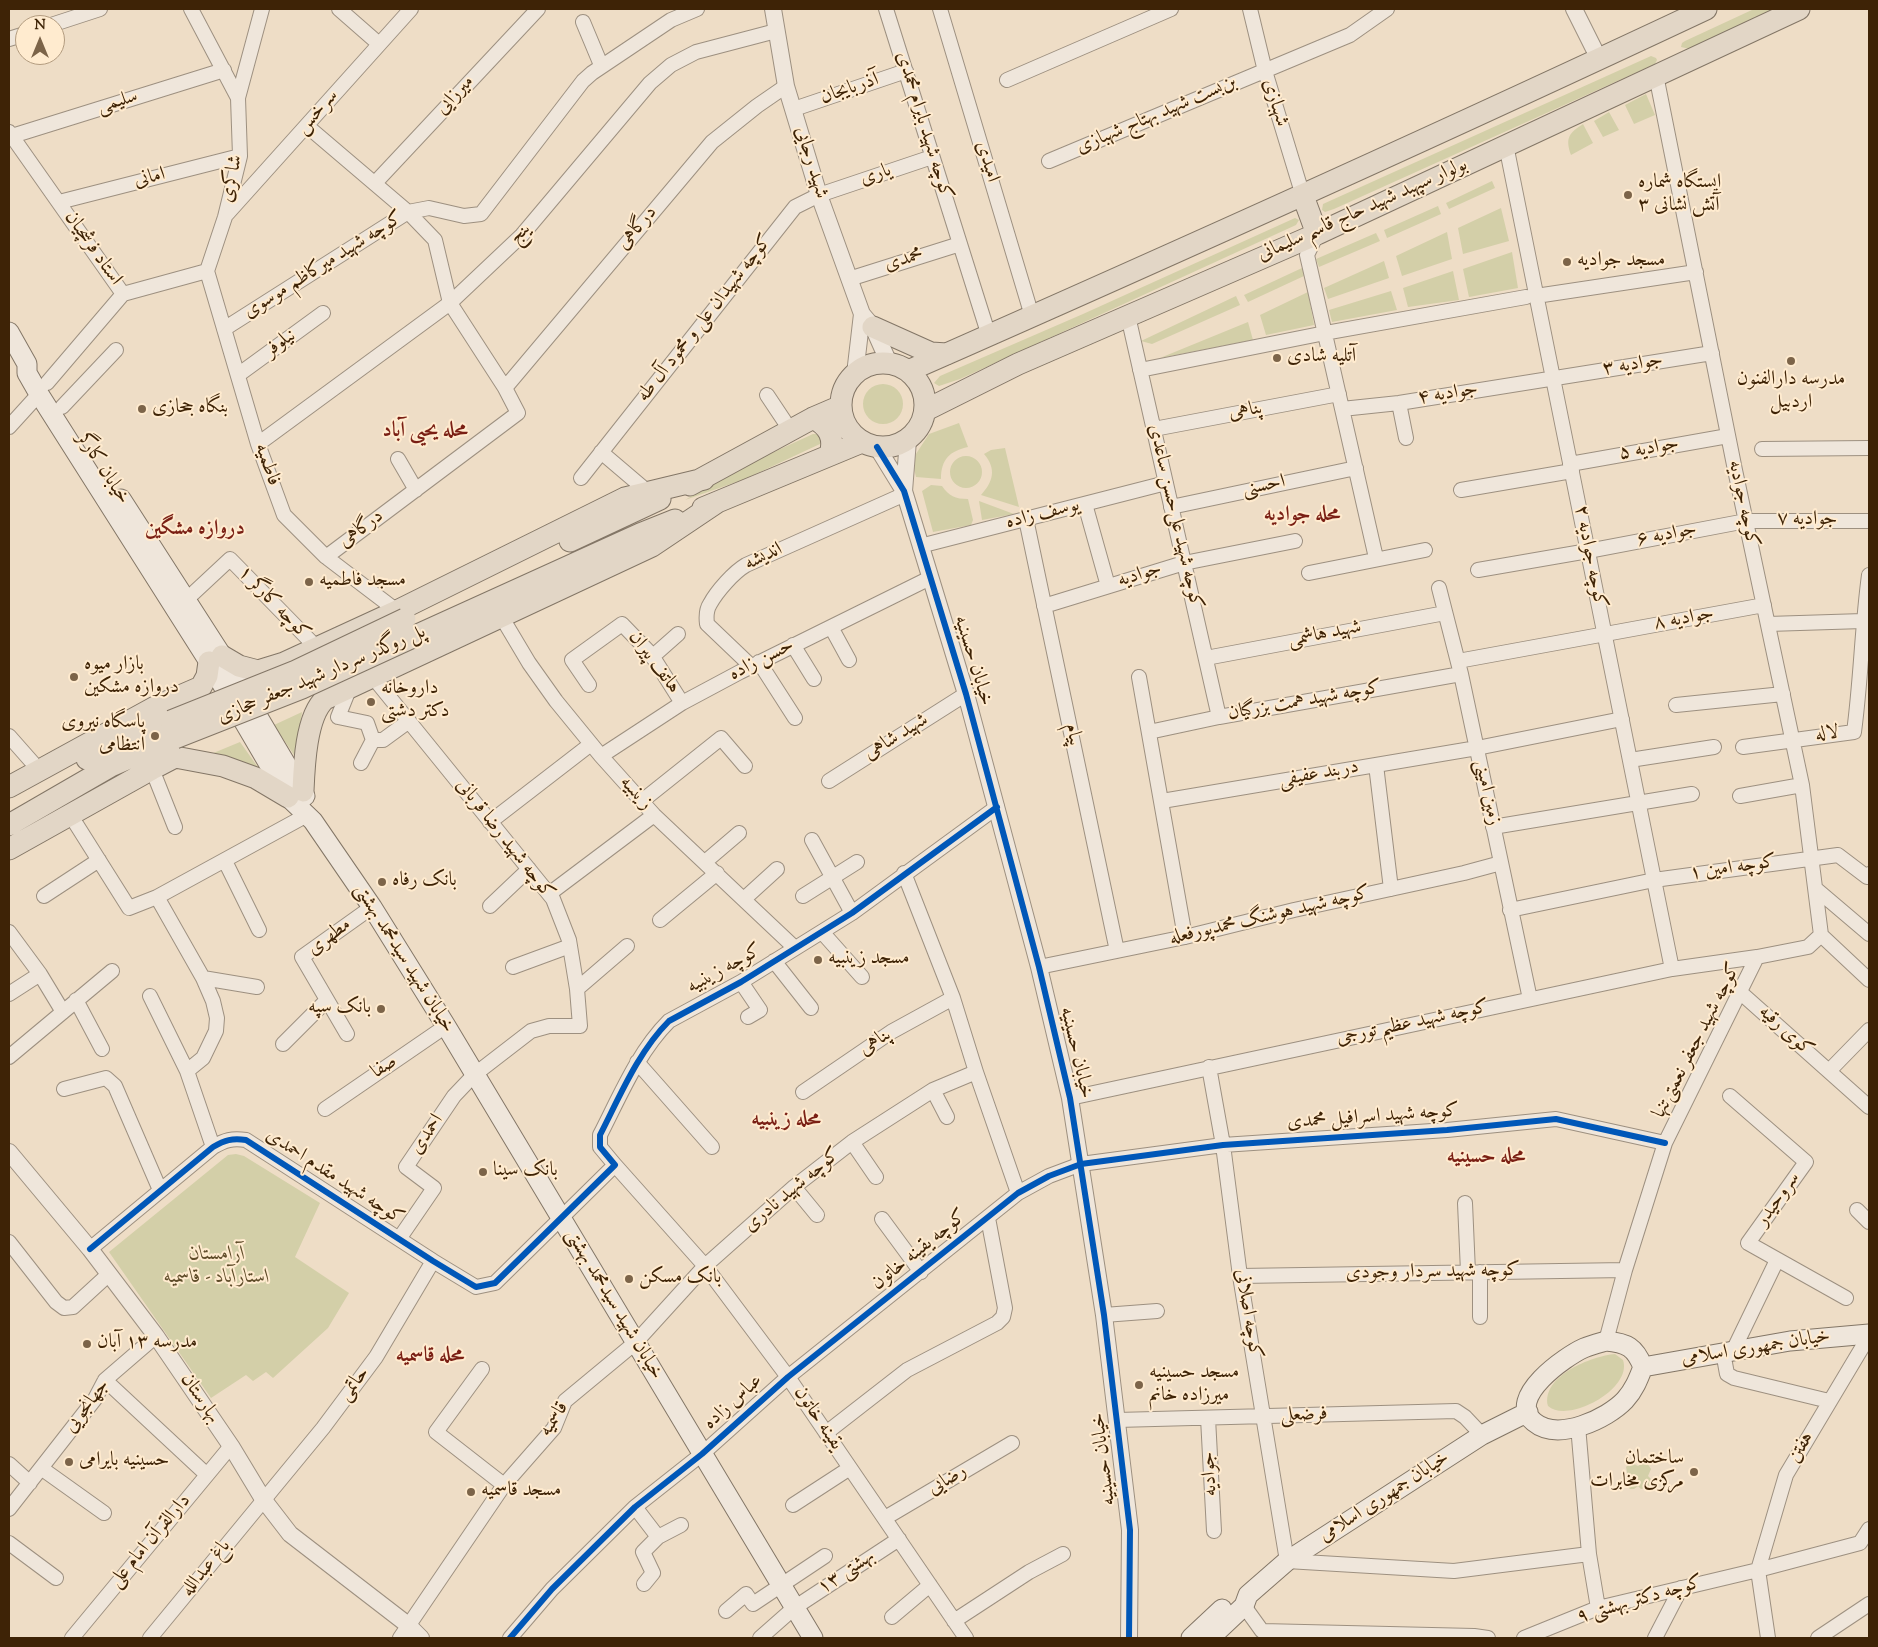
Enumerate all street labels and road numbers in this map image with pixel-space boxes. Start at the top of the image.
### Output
street label: کوچه شهید بایرام محمدی [889,49,957,203]
street label: آذربایجان [818,69,882,111]
street label: میرزایی [432,71,480,121]
street label: بن‌بست شهید بهتاج شهبازی [1073,71,1241,161]
street label: شهبازی [1255,76,1293,130]
street label: سرخس [291,85,345,141]
street label: سلیمی [95,86,141,120]
street label: شهید رجایی [788,124,832,202]
street label: امیدی [968,139,1004,185]
street label: شاکری [216,153,250,205]
street label: بولوار سپهبد شهید حاج قاسم سلیمانی [1254,154,1472,268]
street label: یاری [857,160,895,192]
street label: امانی [132,164,168,194]
street label: درگاهی [613,202,663,256]
street label: استاد فرشچیان [58,207,126,291]
street label: کوچه شهید میرکاظم موسوی [240,207,408,325]
street label: ینج [505,218,537,250]
street label: کوچه شهیدان علی و محمود آل طه [633,230,779,408]
street label: محمدی [882,244,926,278]
street label: نیلوفر [261,325,301,363]
street label: جوادیه ۳ [1601,349,1665,383]
street label: جوادیه ۴ [1416,378,1480,412]
street label: پناهی [1227,397,1265,427]
street label: کوچه شهید علی‌حسن ساعدی [1141,422,1207,612]
street label: خیابان کارگر [70,428,134,510]
street label: جوادیه ۵ [1617,433,1681,467]
street label: فاطمیه [248,441,284,489]
street label: کوچه جوادیه [1721,458,1763,550]
street label: احسنی [1240,471,1288,503]
street label: یوسف زاده [1004,494,1082,536]
street label: کوچه جوادیه ۲ [1567,503,1611,611]
street label: درگاهی [335,505,389,555]
street label: جوادیه ۷ [1777,509,1837,533]
street label: جوادیه ۶ [1635,518,1699,554]
street label: اندیشه [741,539,787,577]
street label: جوادیه [1115,558,1165,594]
street label: کوچه کارگر ۱ [232,562,314,646]
street label: جوادیه ۸ [1652,603,1716,637]
street label: خیابان حسینیه [947,613,997,709]
street label: شهید هاشمی [1286,616,1364,654]
street label: پل روگذر سردار شهید جعفر حجازی [214,621,430,731]
street label: هاتف پیران [622,627,684,699]
street label: حسن زاده [725,634,799,688]
street label: کوچه شهید همت بزرگیان [1226,677,1384,727]
street label: شهید شاهی [860,709,934,767]
street label: پیام [1058,721,1086,749]
street label: لاله [1814,722,1840,748]
street label: دربند عفیفی [1277,756,1361,794]
street label: زمین امینی [1467,758,1505,828]
street label: زینبیه [613,772,657,816]
street label: کوچه شهید رضا قربانی [449,775,559,905]
street label: کوچه امین ۱ [1688,851,1778,887]
street label: خیابان شهید سیدمحمد بهشتی [347,880,459,1038]
street label: کوچه شهید هوشنگ محمدپورفعله [1167,882,1373,952]
street label: مطهری [303,914,357,962]
street label: کوچه زینبیه [683,940,767,1000]
street label: کوچه شهید جعفر نعمتی‌تنها [1648,959,1748,1123]
street label: کوچه شهید عظیم تورجی [1335,996,1491,1052]
street label: کوی رقیه [1752,1001,1818,1063]
street label: خیابان حسینیه [1053,1005,1097,1101]
street label: پناهی [855,1023,897,1063]
street label: صفا [367,1051,403,1085]
street label: کوچه شهید اسرافیل محمدی [1286,1100,1460,1136]
street label: احمدی [406,1110,450,1160]
street label: کوچه شهید مقدم احمدی [260,1124,408,1232]
street label: کوچه شهید نادری [740,1143,846,1239]
street label: سروحیدر [1752,1168,1806,1232]
street label: کوچه یقینه خاتون [867,1205,973,1297]
street label: خیابان شهید سیدمحمد بهشتی [558,1225,668,1385]
street label: کوچه شهید سردار وجودی [1346,1259,1520,1287]
street label: کوچه اصلانی [1228,1267,1266,1361]
street label: خیابان جمهوری اسلامی [1680,1325,1832,1373]
street label: حاتمی [334,1363,376,1407]
street label: بهارستان [174,1369,224,1429]
street label: عباس زاده [699,1370,769,1436]
street label: جهانجویی [60,1375,116,1439]
street label: یقینه خاتون [787,1383,847,1455]
street label: قاسمیه [535,1398,575,1442]
street label: فرضعلی [1280,1403,1328,1429]
street label: خیابان حسینیه [1087,1411,1123,1507]
street label: هفتن [1784,1428,1820,1468]
street label: خیابان جمهوری اسلامی [1315,1447,1455,1549]
street label: جوادیه [1198,1451,1224,1497]
street label: رضایی [924,1460,972,1502]
street label: دارالقرآن امام علی [105,1490,197,1594]
street label: باغ عبدالله [177,1536,237,1602]
street label: بهشتی ۱۳ [814,1545,880,1601]
street label: کوچه دکتر بهشتی ۹ [1574,1572,1706,1630]

